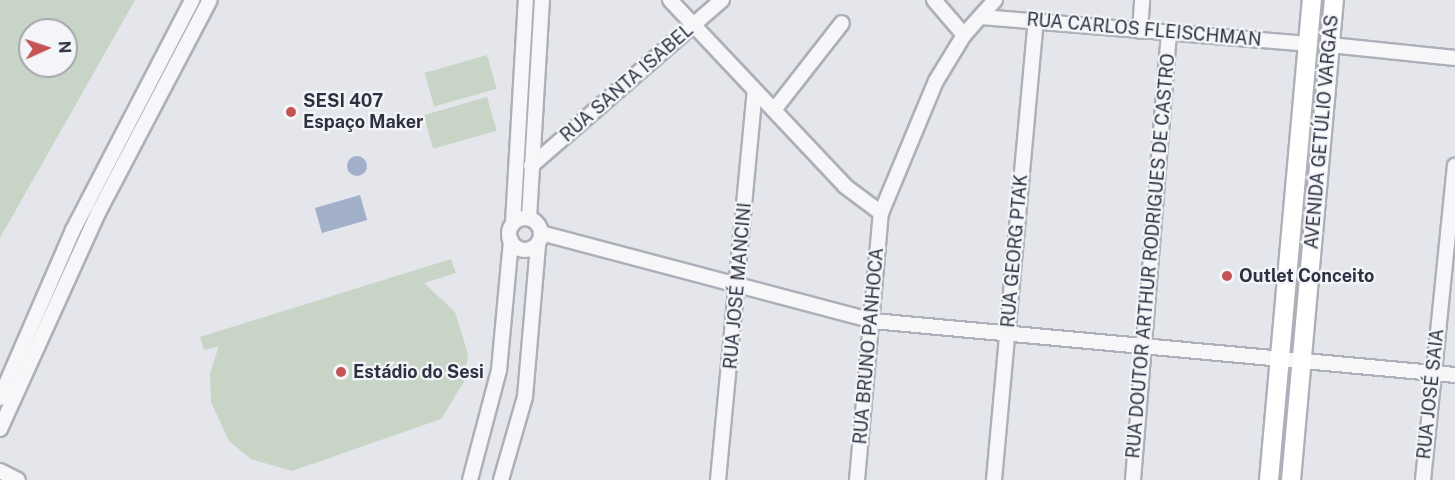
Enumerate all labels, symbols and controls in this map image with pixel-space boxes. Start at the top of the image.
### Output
street label: RUA CARLOS FLEISCHMAN [1026,9,1262,51]
street label: AVENIDA GETÚLIO VARGAS [1301,14,1343,250]
north arrow [18,18,78,78]
street label: RUA SANTA ISABEL [556,19,698,147]
text: N [55,40,74,54]
street label: RUA DOUTOR ARTHUR RODRIGUES DE CASTRO [1123,53,1179,459]
place label: SESI 407 Espaço Maker [303,91,424,134]
marker: SESI 407 Espaço Maker [284,105,298,119]
street label: RUA GEORG PTAK [998,174,1032,328]
street label: RUA JOSÉ MANCINI [720,202,756,370]
street label: RUA BRUNO PANHOCA [850,247,888,445]
place label: Outlet Conceito [1239,265,1374,287]
marker: Outlet Conceito [1220,269,1234,283]
street label: RUA JOSÉ SAIA [1413,328,1449,460]
place label: Estádio do Sesi [353,361,484,383]
marker: Estádio do Sesi [334,365,348,379]

